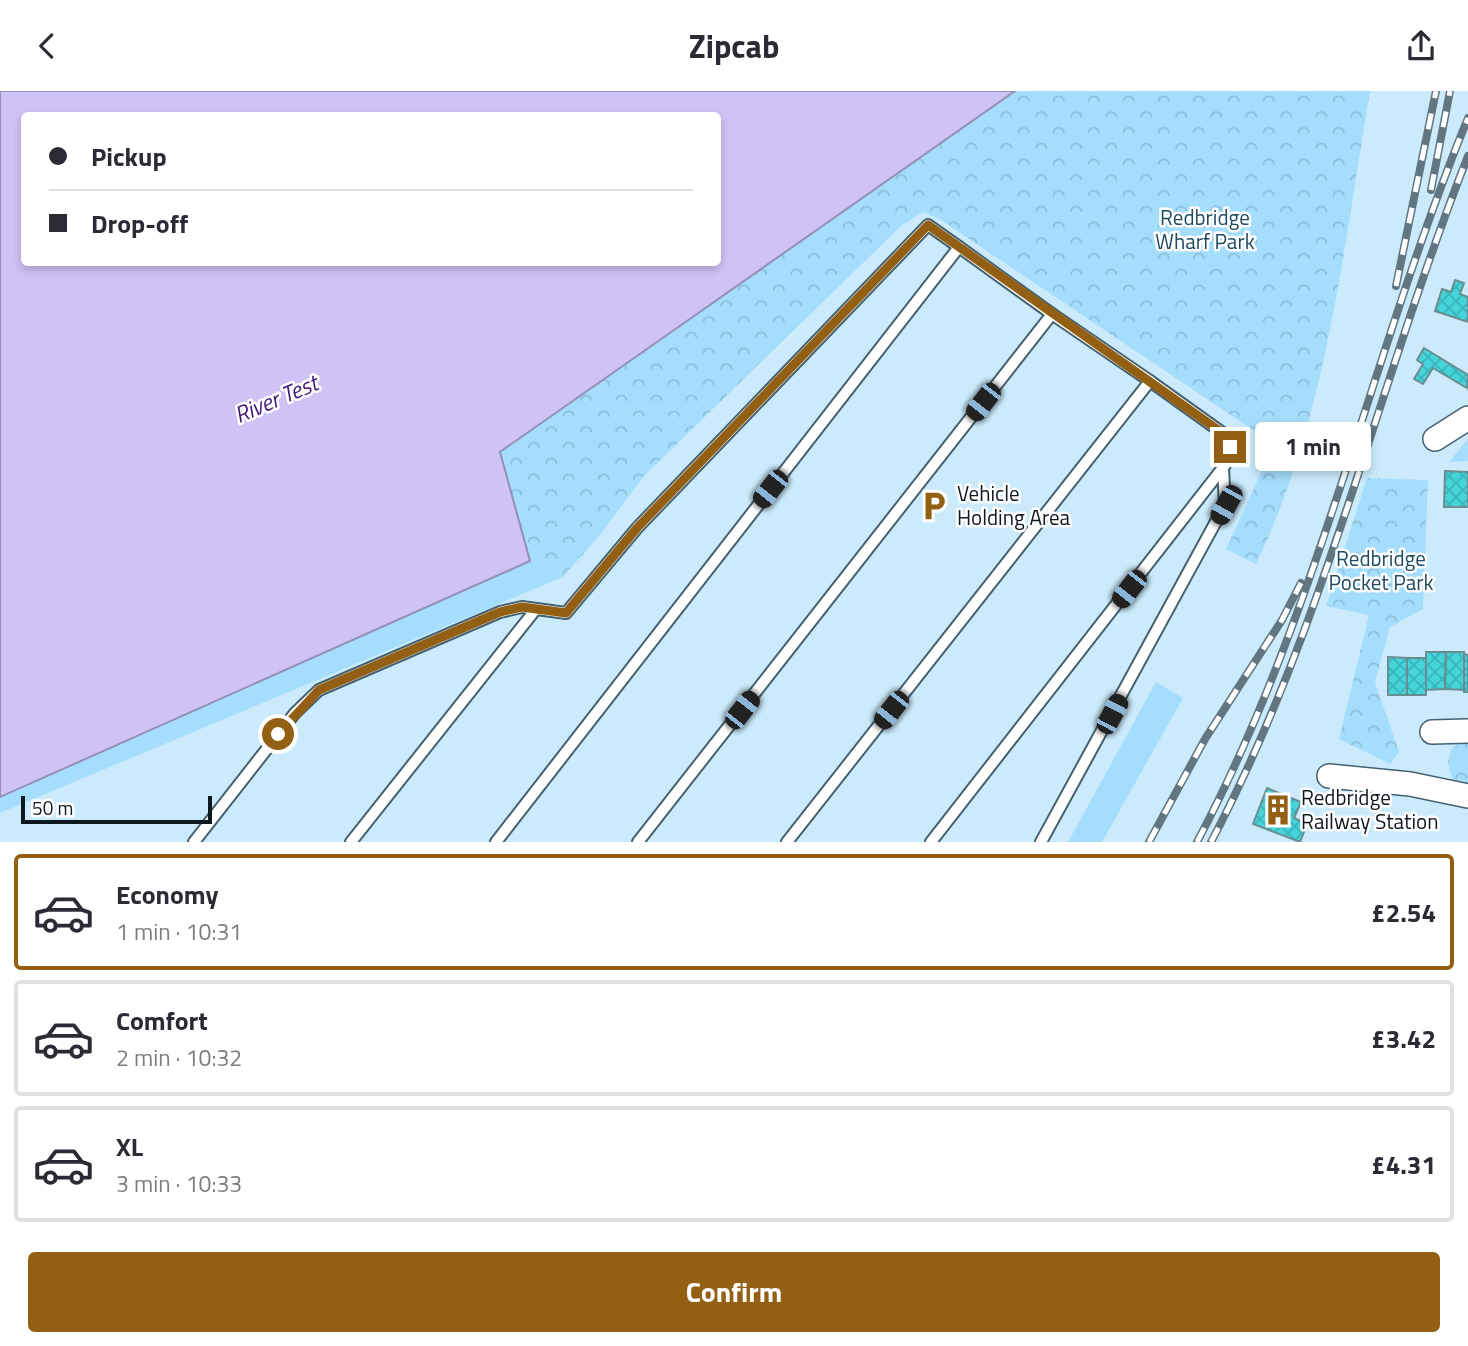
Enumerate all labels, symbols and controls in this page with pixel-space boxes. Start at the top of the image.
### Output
text: Zipcab [689,22,779,70]
icon: back [28,27,66,65]
icon: share [1402,27,1440,65]
text: Pickup [91,137,167,176]
park label: Redbridge Wharf Park [1155,201,1255,257]
text: Drop-off [91,204,188,243]
water label: River Test [229,364,325,432]
car [962,379,1005,425]
callout: 1 min [1254,423,1370,471]
text: 1 min [1285,429,1341,464]
route end [1214,431,1246,463]
car [749,466,792,512]
place label: Vehicle Holding Area [957,477,1071,533]
car [1207,482,1246,528]
parking icon: Vehicle Holding Area [917,489,951,523]
park label: Redbridge Pocket Park [1328,542,1434,598]
car [1108,566,1151,612]
car [721,687,764,733]
car [870,687,913,733]
car [1093,691,1132,737]
route start [262,718,294,750]
place label: Redbridge Railway Station [1301,781,1438,837]
scale bar [21,793,212,825]
text: 50 m [32,793,73,822]
building icon: Redbridge Railway Station [1261,793,1295,827]
text: Economy [116,875,218,914]
icon: car [32,881,95,944]
text: £2.54 [1371,893,1436,932]
text: 1 min · 10:31 [116,914,242,949]
text: Comfort [116,1001,208,1040]
icon: car [32,1007,95,1070]
text: £3.42 [1371,1019,1436,1058]
text: 2 min · 10:32 [116,1040,242,1075]
text: XL [116,1127,143,1166]
icon: car [32,1133,95,1196]
text: £4.31 [1371,1145,1436,1184]
text: 3 min · 10:33 [116,1166,242,1201]
button: Confirm [28,1252,1440,1332]

